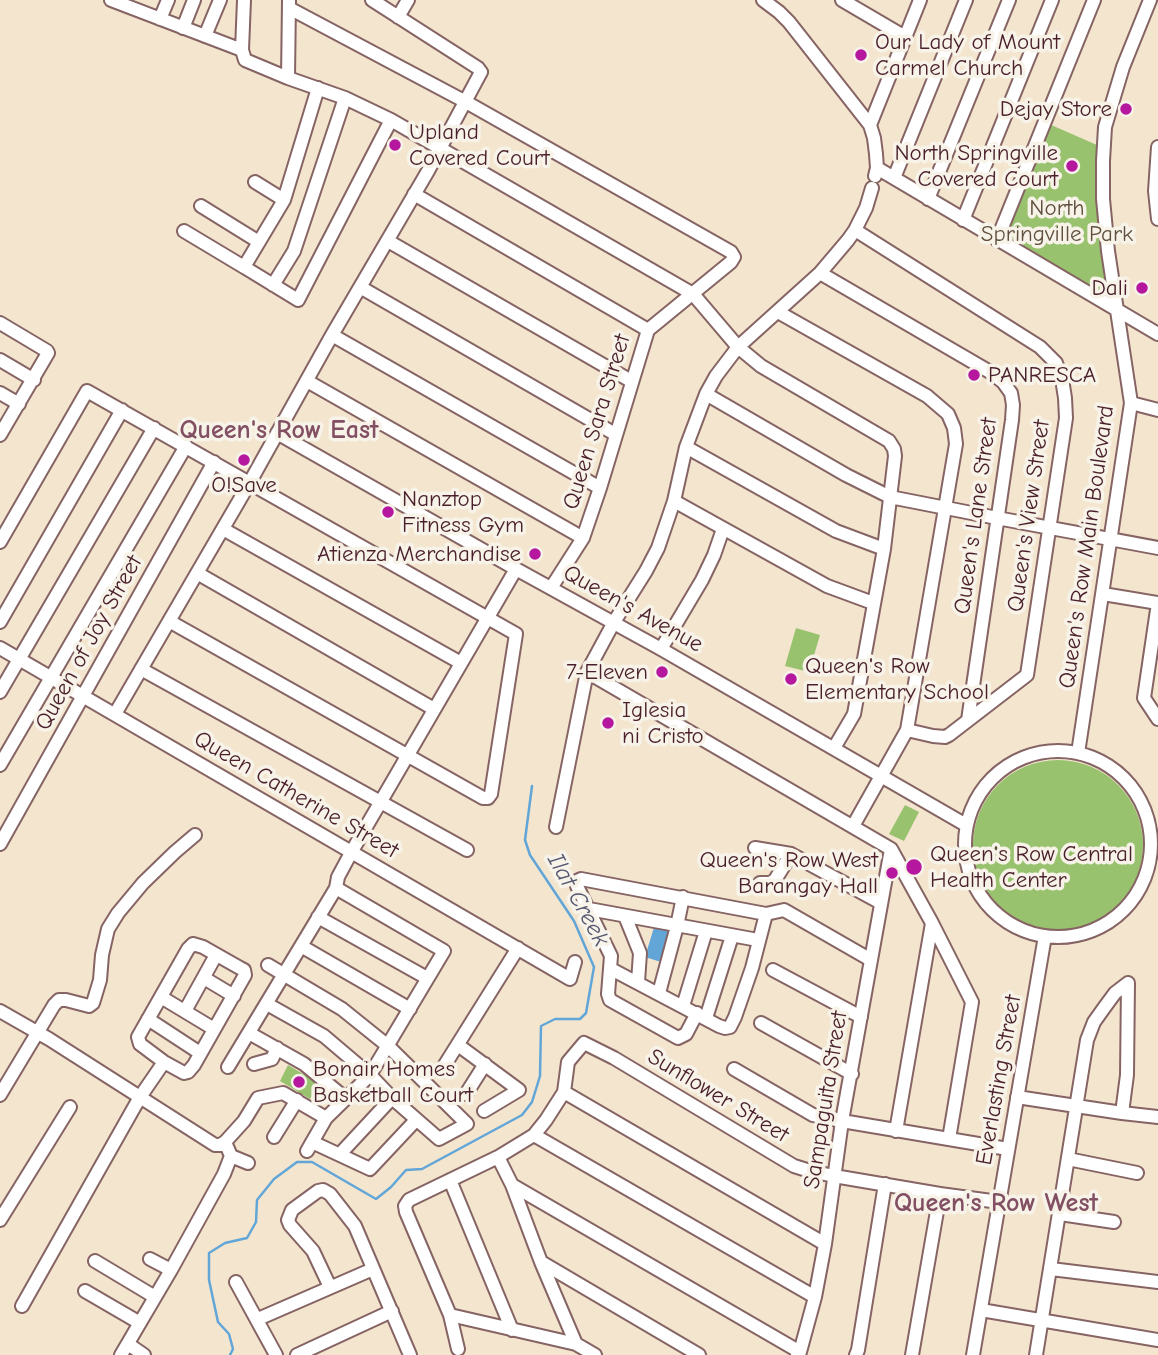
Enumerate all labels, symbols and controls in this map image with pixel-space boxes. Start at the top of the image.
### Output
place label: Our Lady of Mount Carmel Church [875,28,1060,82]
marker: Our Lady of Mount Carmel Church [853,47,869,63]
place label: Dejay Store [1000,95,1112,123]
marker: Dejay Store [1118,101,1134,117]
place label: Upland Covered Court [409,118,550,172]
marker: Upland Covered Court [387,137,403,153]
place label: North Springville Covered Court [894,139,1058,193]
marker: North Springville Covered Court [1064,158,1080,174]
park label: North Springville Park [981,194,1133,248]
place label: Dali [1091,274,1128,302]
marker: Dali [1134,280,1150,296]
street label: Queen Sara Street [557,331,637,513]
place label: PANRESCA [988,361,1096,389]
marker: PANRESCA [966,367,982,383]
street label: Queen's Row Main Boulevard [1053,404,1121,690]
district label: Queen's Row East [179,415,379,447]
street label: Queen's Lane Street [949,416,1003,616]
street label: Queen's View Street [1002,418,1056,614]
marker: O!Save [236,452,252,468]
place label: O!Save [211,471,277,499]
place label: Nanztop Fitness Gym [402,485,524,539]
marker: Nanztop Fitness Gym [380,504,396,520]
place label: Atienza Merchandise [317,540,521,568]
marker: Atienza Merchandise [527,546,543,562]
street label: Queen of Joy Street [29,551,149,735]
street label: Queen's Avenue [558,559,708,659]
place label: Queen's Row Elementary School [805,652,989,706]
place label: 7-Eleven [566,658,648,686]
marker: 7-Eleven [654,664,670,680]
marker: Queen's Row Elementary School [783,671,799,687]
place label: Iglesia ni Cristo [622,696,704,750]
marker: Iglesia ni Cristo [600,715,616,731]
street label: Queen Catherine Street [189,725,403,865]
place label: Queen's Row Central Health Center [930,840,1133,894]
place label: Queen's Row West Barangay Hall [700,846,878,900]
water label: Ilat Creek [541,848,615,952]
marker: Queen's Row Central Health Center [904,857,924,877]
marker: Queen's Row West Barangay Hall [884,865,900,881]
street label: Everlasting Street [970,993,1028,1167]
street label: Sampaguita Street [798,1009,854,1191]
street label: Sunflower Street [642,1043,794,1149]
place label: Bonair Homes Basketball Court [313,1055,473,1109]
marker: Bonair Homes Basketball Court [291,1074,307,1090]
district label: Queen's Row West [894,1188,1098,1220]

